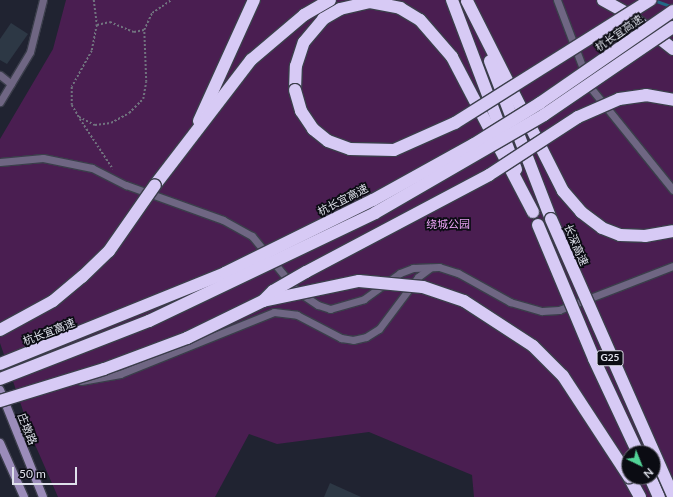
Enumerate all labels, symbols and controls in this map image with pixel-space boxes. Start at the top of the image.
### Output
street label: 杭长宜高速 [593,12,645,54]
street label: 杭长宜高速 [316,182,370,218]
park label: 绕城公园 [426,217,470,231]
street label: 长深高速 [561,222,591,268]
street label: 杭长宜高速 [21,316,77,348]
road number: G25 [596,350,624,366]
street label: 庄墩路 [15,411,39,447]
north arrow [621,445,661,485]
scale bar [14,459,79,485]
text: 50 m [19,466,46,481]
text: N [641,466,656,481]

